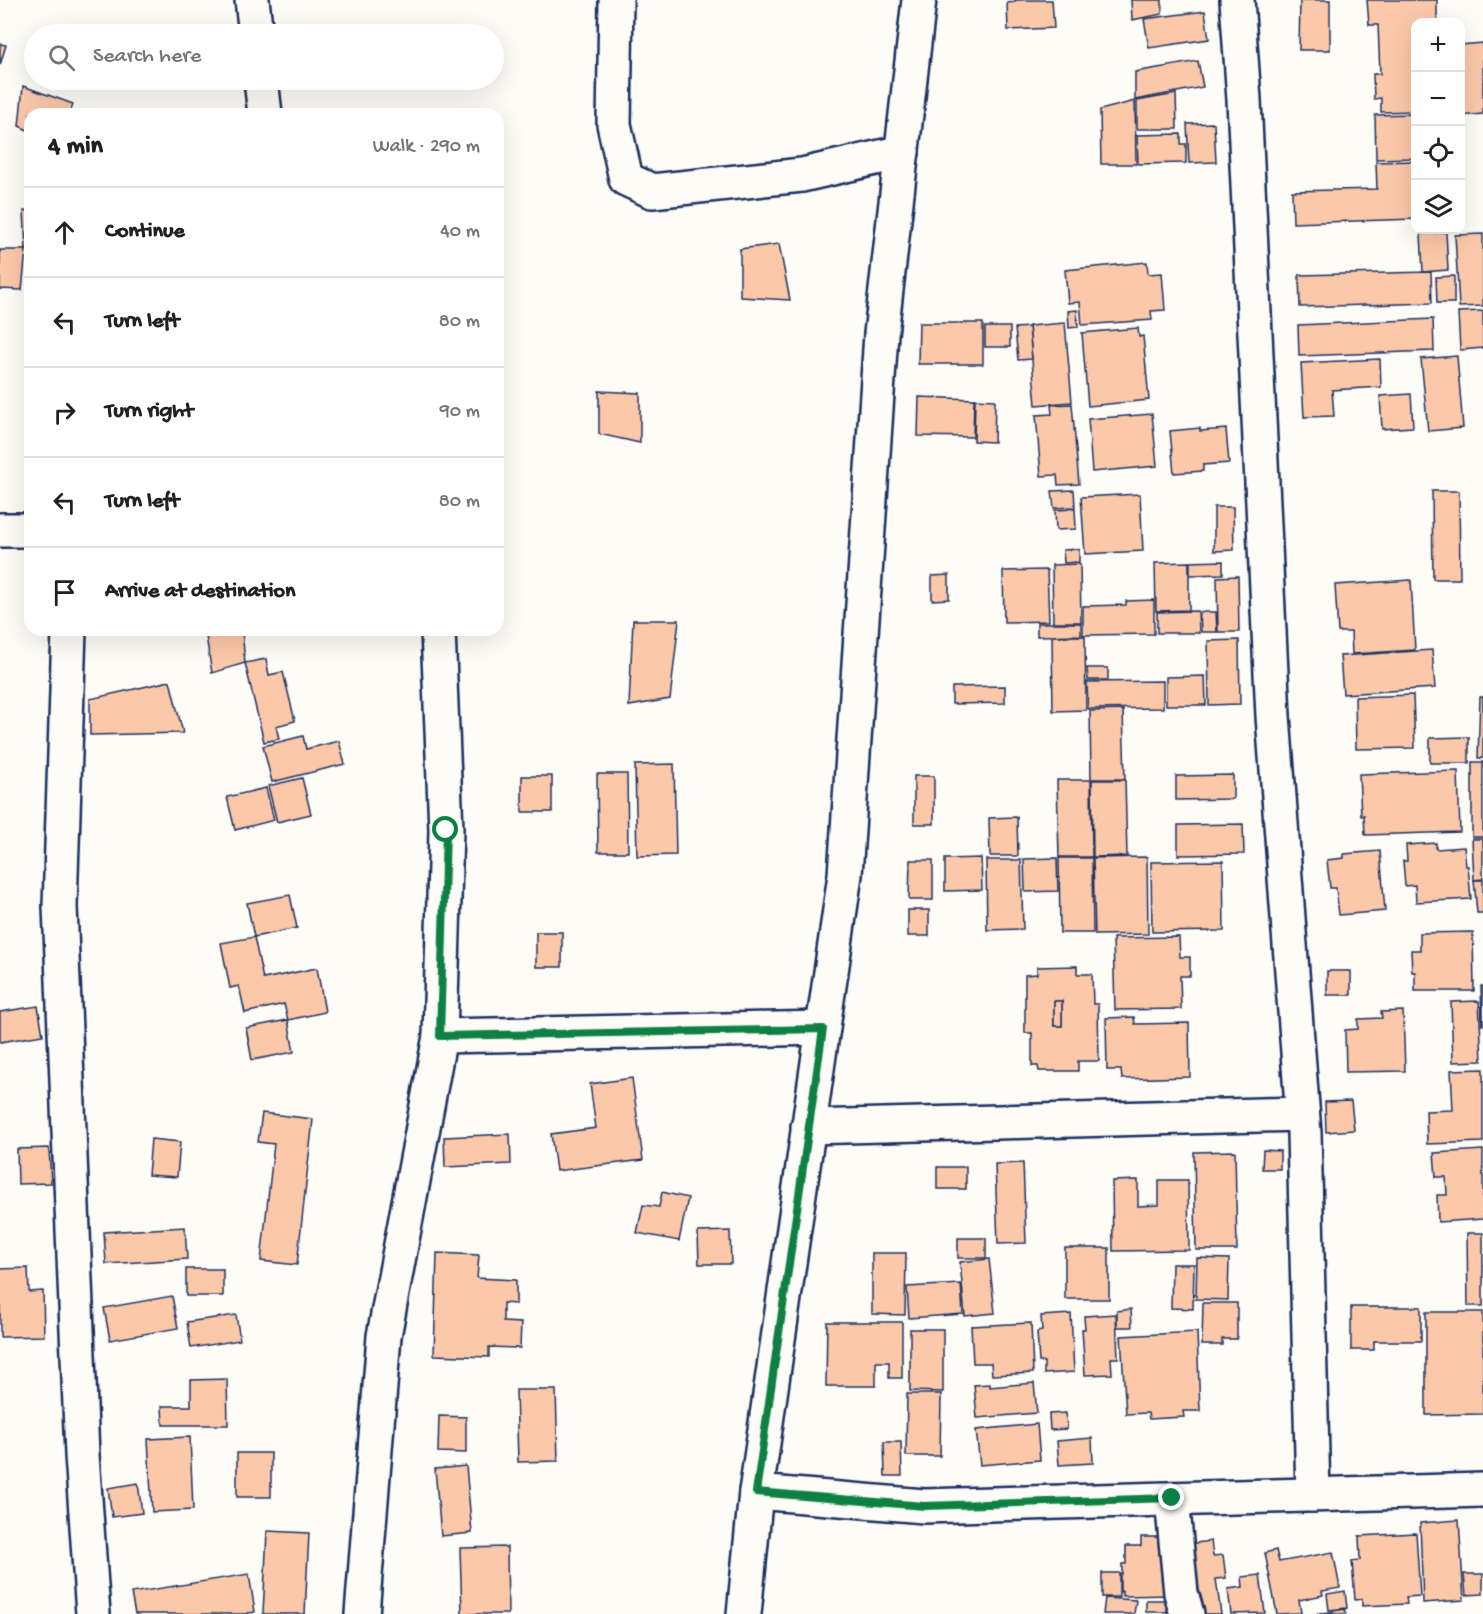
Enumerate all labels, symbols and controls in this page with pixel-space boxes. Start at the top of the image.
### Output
map controls [1411,18,1465,234]
button: + [1411,18,1465,72]
search box [24,24,504,90]
icon: search [45,41,78,74]
text: Search here [93,44,201,70]
button: − [1411,72,1465,126]
button: locate [1411,126,1465,180]
text: 4 min [48,132,103,163]
text: Walk · 290 m [373,136,480,159]
button: layers [1411,180,1465,234]
icon: ahead [48,216,81,249]
text: Continue [105,219,185,245]
text: 40 m [440,221,480,244]
icon: left [48,306,81,339]
text: Turn left [105,309,179,335]
text: 80 m [439,311,480,334]
icon: right [48,396,81,429]
text: Turn right [105,399,193,425]
text: 90 m [440,401,480,424]
icon: left [48,486,81,519]
text: Turn left [105,489,179,515]
text: 80 m [439,491,480,514]
icon: arrive [48,576,81,609]
text: Arrive at destination [105,579,295,605]
route start [432,816,458,842]
route end [1158,1484,1184,1510]

